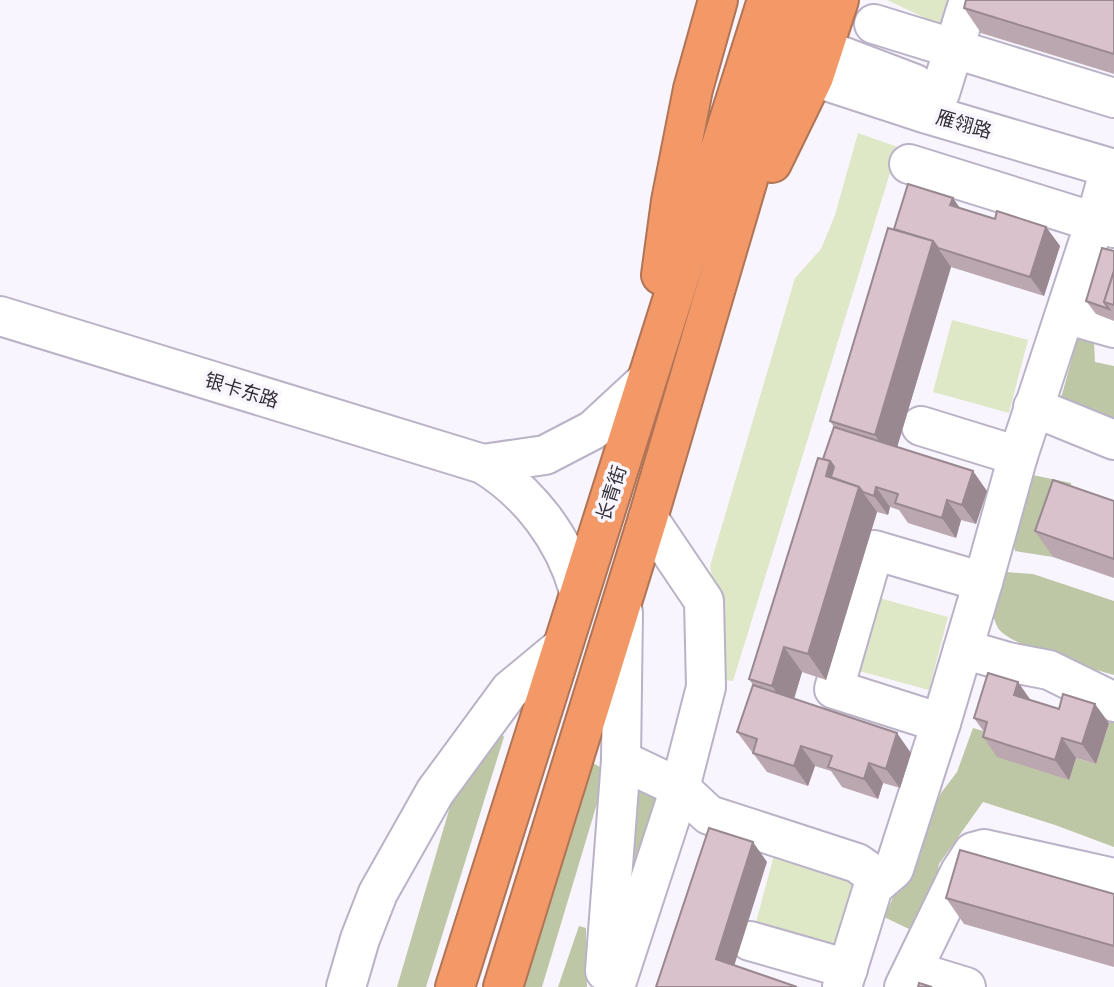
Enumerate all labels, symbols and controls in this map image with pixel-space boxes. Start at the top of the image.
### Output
street label: 雁翎路 [934,105,995,142]
street label: 银卡东路 [202,367,282,412]
street label: 长青街 [591,462,630,524]

